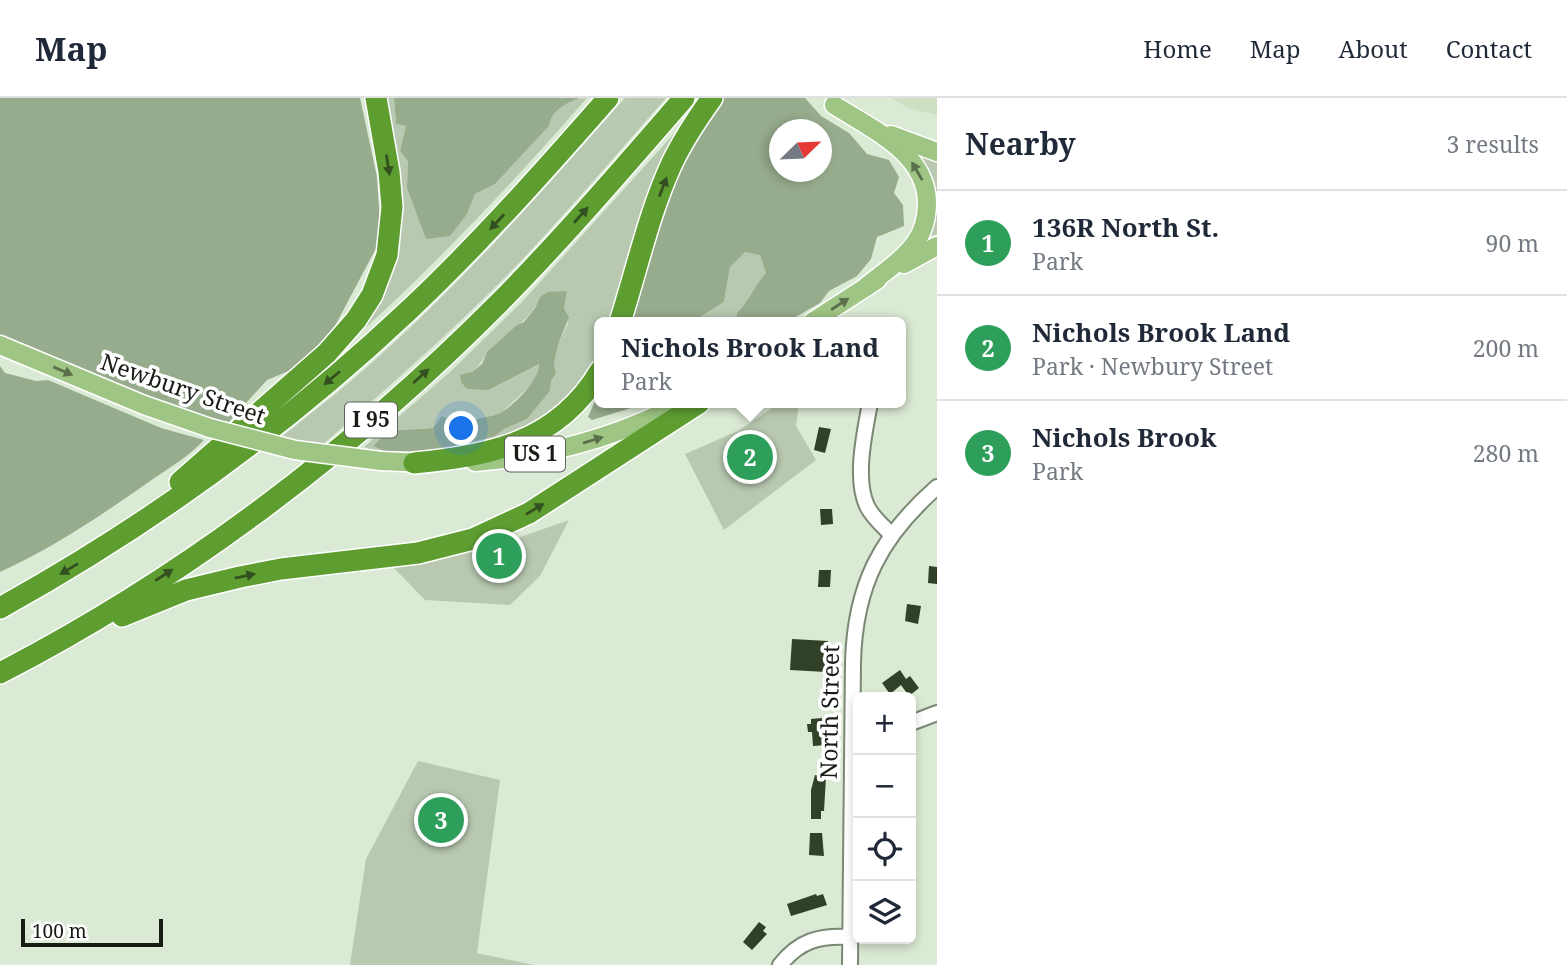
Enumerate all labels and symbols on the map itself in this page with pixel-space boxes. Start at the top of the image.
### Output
north arrow [769,119,832,182]
one-way arrow [383,154,394,176]
one-way arrow [911,161,923,180]
one-way arrow [658,177,669,198]
one-way arrow [573,206,589,224]
one-way arrow [490,213,506,230]
one-way arrow [830,298,849,311]
street label: Newbury Street [97,345,270,431]
one-way arrow [53,366,74,377]
one-way arrow [412,369,429,385]
one-way arrow [324,370,341,385]
road number: I 95 [345,402,397,438]
your location [444,411,478,445]
pin: 2 [727,431,773,483]
one-way arrow [583,434,604,444]
road number: US 1 [505,436,565,472]
one-way arrow [526,503,545,515]
pin: 1 [476,530,522,582]
one-way arrow [59,562,78,575]
one-way arrow [154,569,174,582]
one-way arrow [234,570,256,581]
street label: North Street [812,644,846,779]
pin: 3 [418,794,464,846]
scale bar [21,916,163,948]

